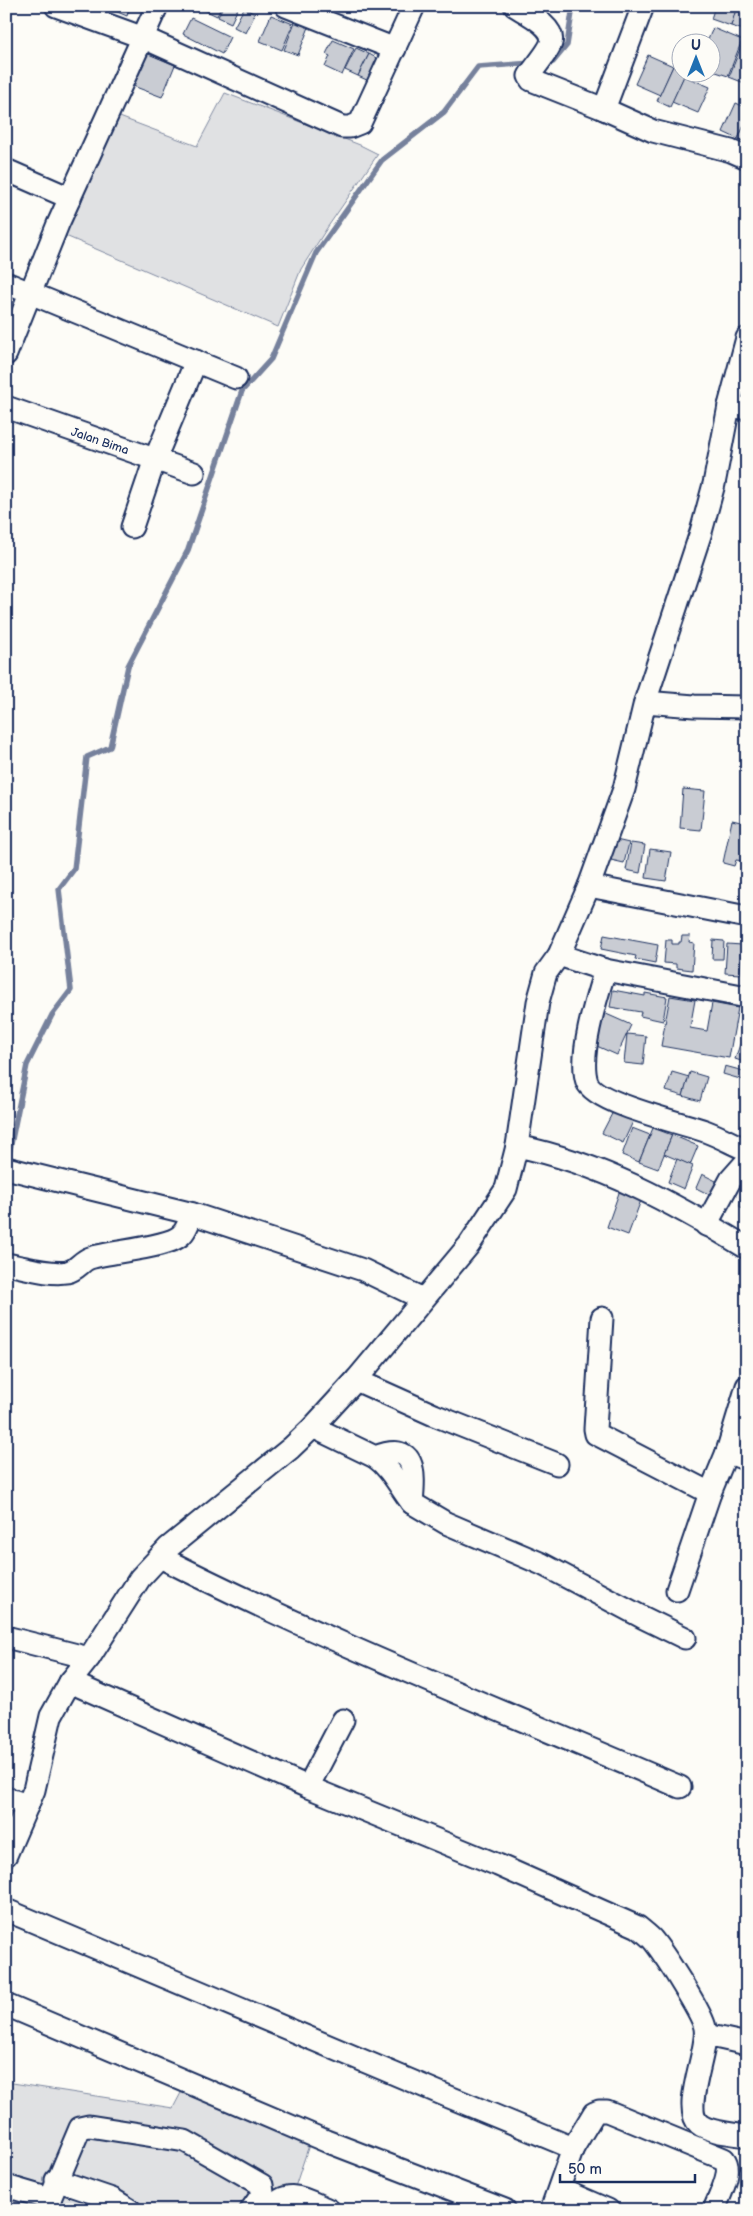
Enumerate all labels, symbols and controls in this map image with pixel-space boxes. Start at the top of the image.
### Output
north arrow [670,32,720,82]
text: U [691,37,701,54]
street label: Jalan Bima [69,425,131,458]
scale bar [560,2151,696,2183]
text: 50 m [568,2160,602,2179]

